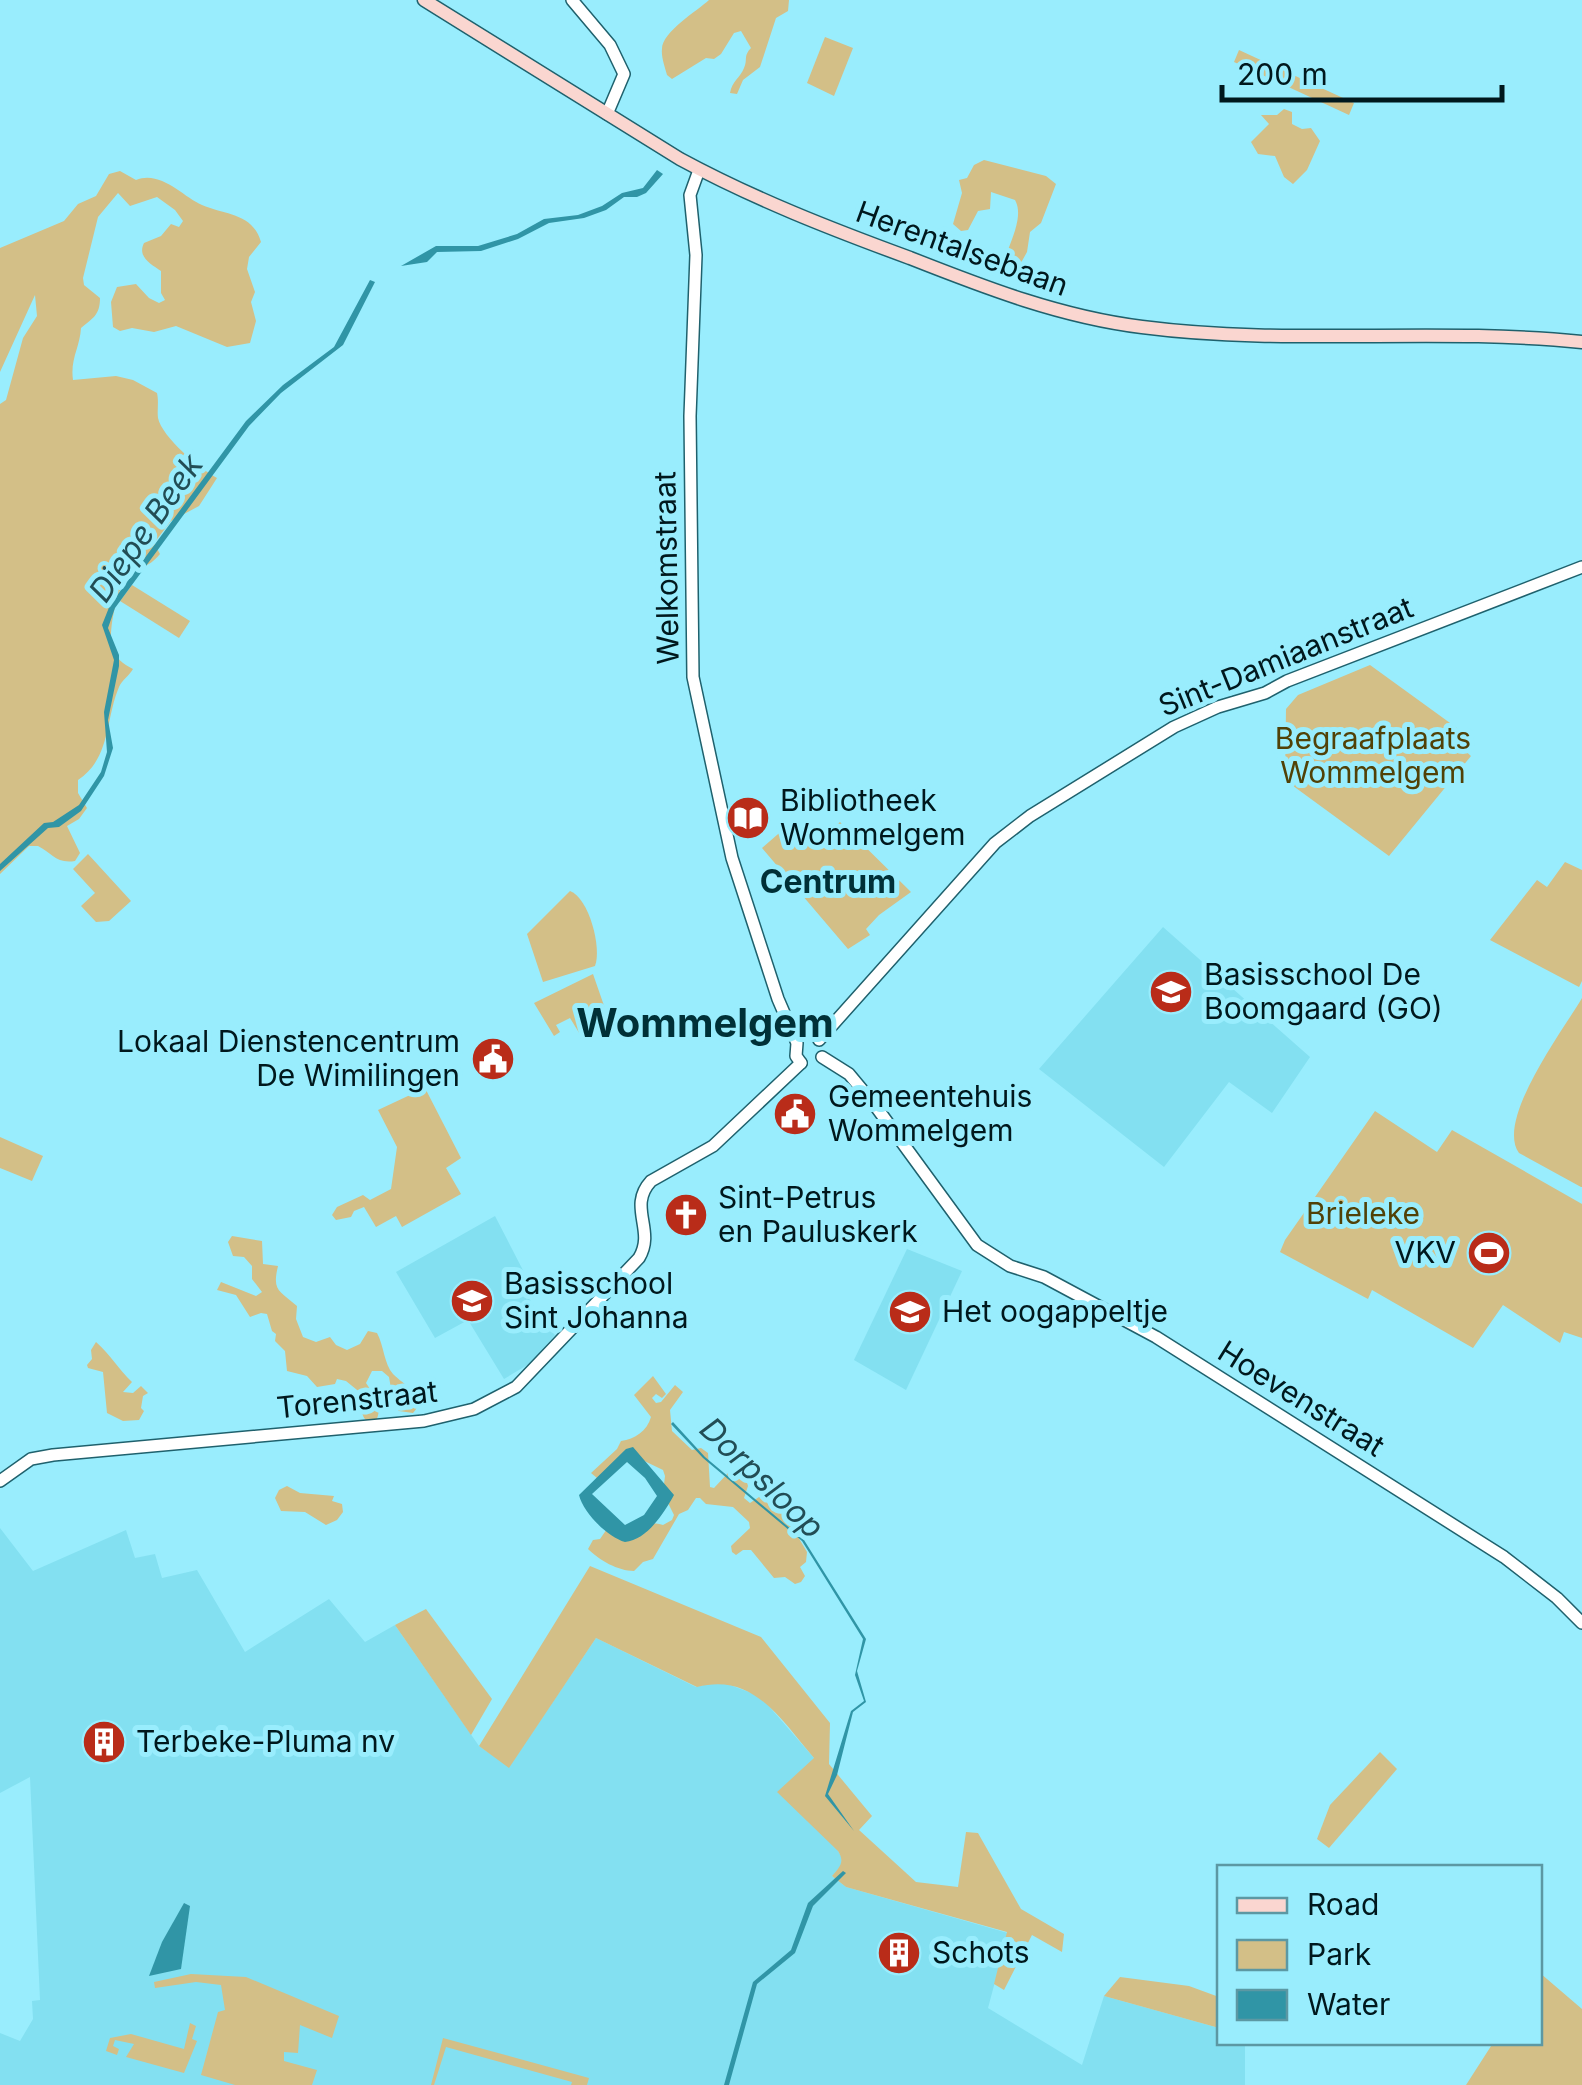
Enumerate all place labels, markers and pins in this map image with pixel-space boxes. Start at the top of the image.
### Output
place label: Bibliotheek Wommelgem [780,782,966,852]
library icon: Bibliotheek Wommelgem [725,795,771,841]
place label: Basisschool De Boomgaard (GO) [1204,956,1443,1026]
school or university icon: Basisschool De Boomgaard (GO) [1148,969,1194,1015]
place label: Lokaal Dienstencentrum De Wimilingen [117,1023,460,1093]
public building icon: Lokaal Dienstencentrum De Wimilingen [470,1036,516,1082]
place label: Gemeentehuis Wommelgem [828,1078,1032,1148]
public building icon: Gemeentehuis Wommelgem [772,1091,818,1137]
place label: Sint-Petrus en Pauluskerk [718,1179,918,1249]
church icon: Sint-Petrus en Pauluskerk [663,1192,709,1238]
sports icon: VKV [1466,1230,1512,1276]
place label: VKV [1394,1234,1456,1270]
place label: Basisschool Sint Johanna [504,1265,688,1335]
school or university icon: Basisschool Sint Johanna [449,1278,495,1324]
school or university icon: Het oogappeltje [887,1289,933,1335]
place label: Het oogappeltje [942,1293,1168,1329]
building icon: Terbeke-Pluma nv [81,1719,127,1765]
place label: Terbeke-Pluma nv [136,1723,395,1759]
building icon: Schots [876,1930,922,1976]
place label: Schots [932,1934,1029,1970]

